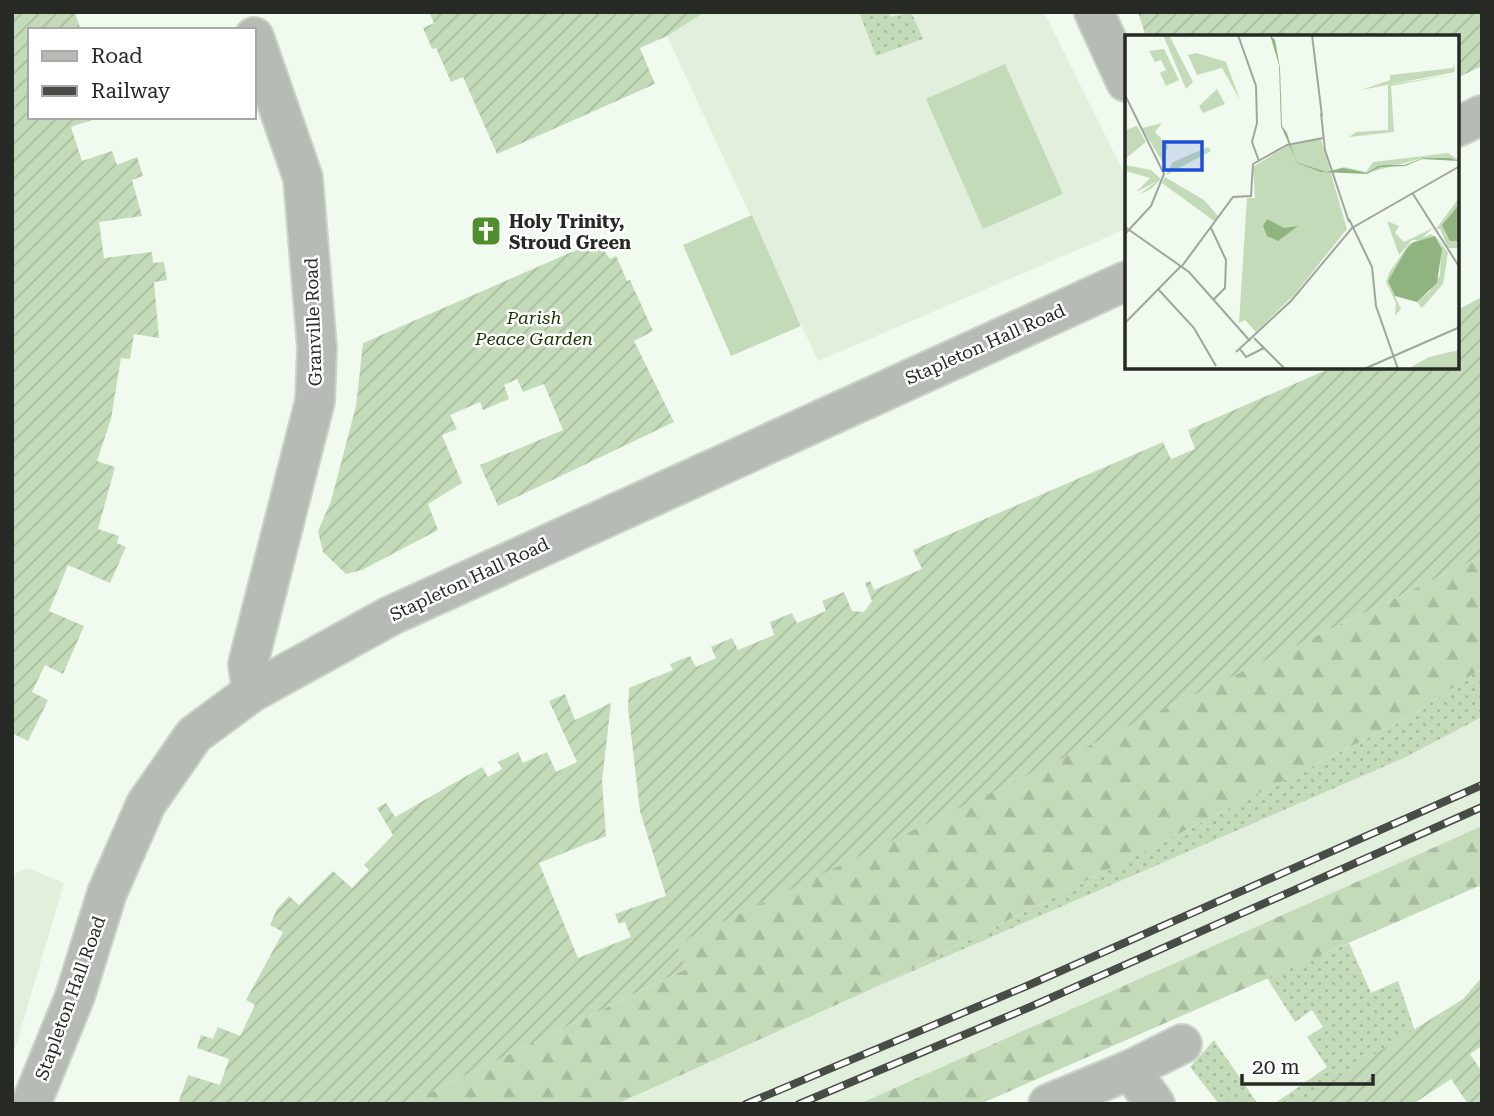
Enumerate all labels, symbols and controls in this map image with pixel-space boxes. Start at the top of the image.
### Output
legend [28,28,256,119]
inset map [1125,35,1459,369]
text: Road [91,44,143,68]
text: Railway [91,79,171,103]
place label: Holy Trinity, Stroud Green [509,211,631,253]
church icon: Holy Trinity, Stroud Green [469,214,503,248]
street label: Granville Road [300,257,326,387]
street label: Stapleton Hall Road [902,299,1069,389]
park label: Parish Peace Garden [474,307,593,349]
street label: Stapleton Hall Road [386,533,552,625]
street label: Stapleton Hall Road [31,913,110,1083]
scale bar [1242,1042,1373,1086]
text: 20 m [1252,1055,1300,1079]

